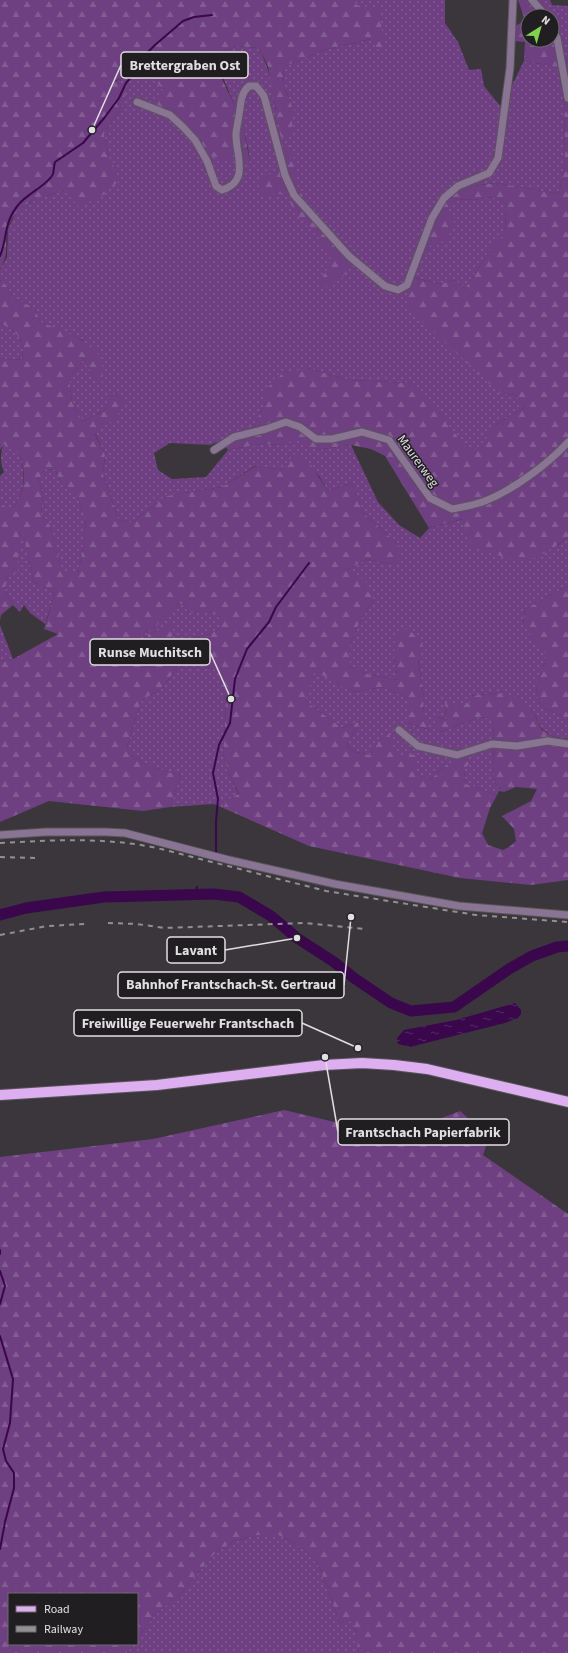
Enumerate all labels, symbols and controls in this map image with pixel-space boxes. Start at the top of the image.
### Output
north arrow [520,8,560,48]
text: N [538,12,553,29]
callout: Brettergraben Ost [121,52,248,78]
text: Brettergraben Ost [130,56,241,76]
street label: Maurerweg [393,431,443,491]
callout: Runse Muchitsch [90,639,210,665]
text: Runse Muchitsch [98,643,202,663]
callout: Lavant [167,937,225,963]
text: Lavant [175,941,218,961]
callout: Bahnhof Frantschach-St. Gertraud [118,972,344,998]
text: Bahnhof Frantschach-St. Gertraud [126,975,336,995]
callout: Freiwillige Feuerwehr Frantschach [74,1010,302,1036]
text: Freiwillige Feuerwehr Frantschach [82,1014,294,1034]
callout: Frantschach Papierfabrik [338,1119,509,1145]
text: Frantschach Papierfabrik [345,1123,501,1143]
legend [8,1593,138,1645]
text: Road [44,1601,70,1618]
text: Railway [44,1621,83,1638]

